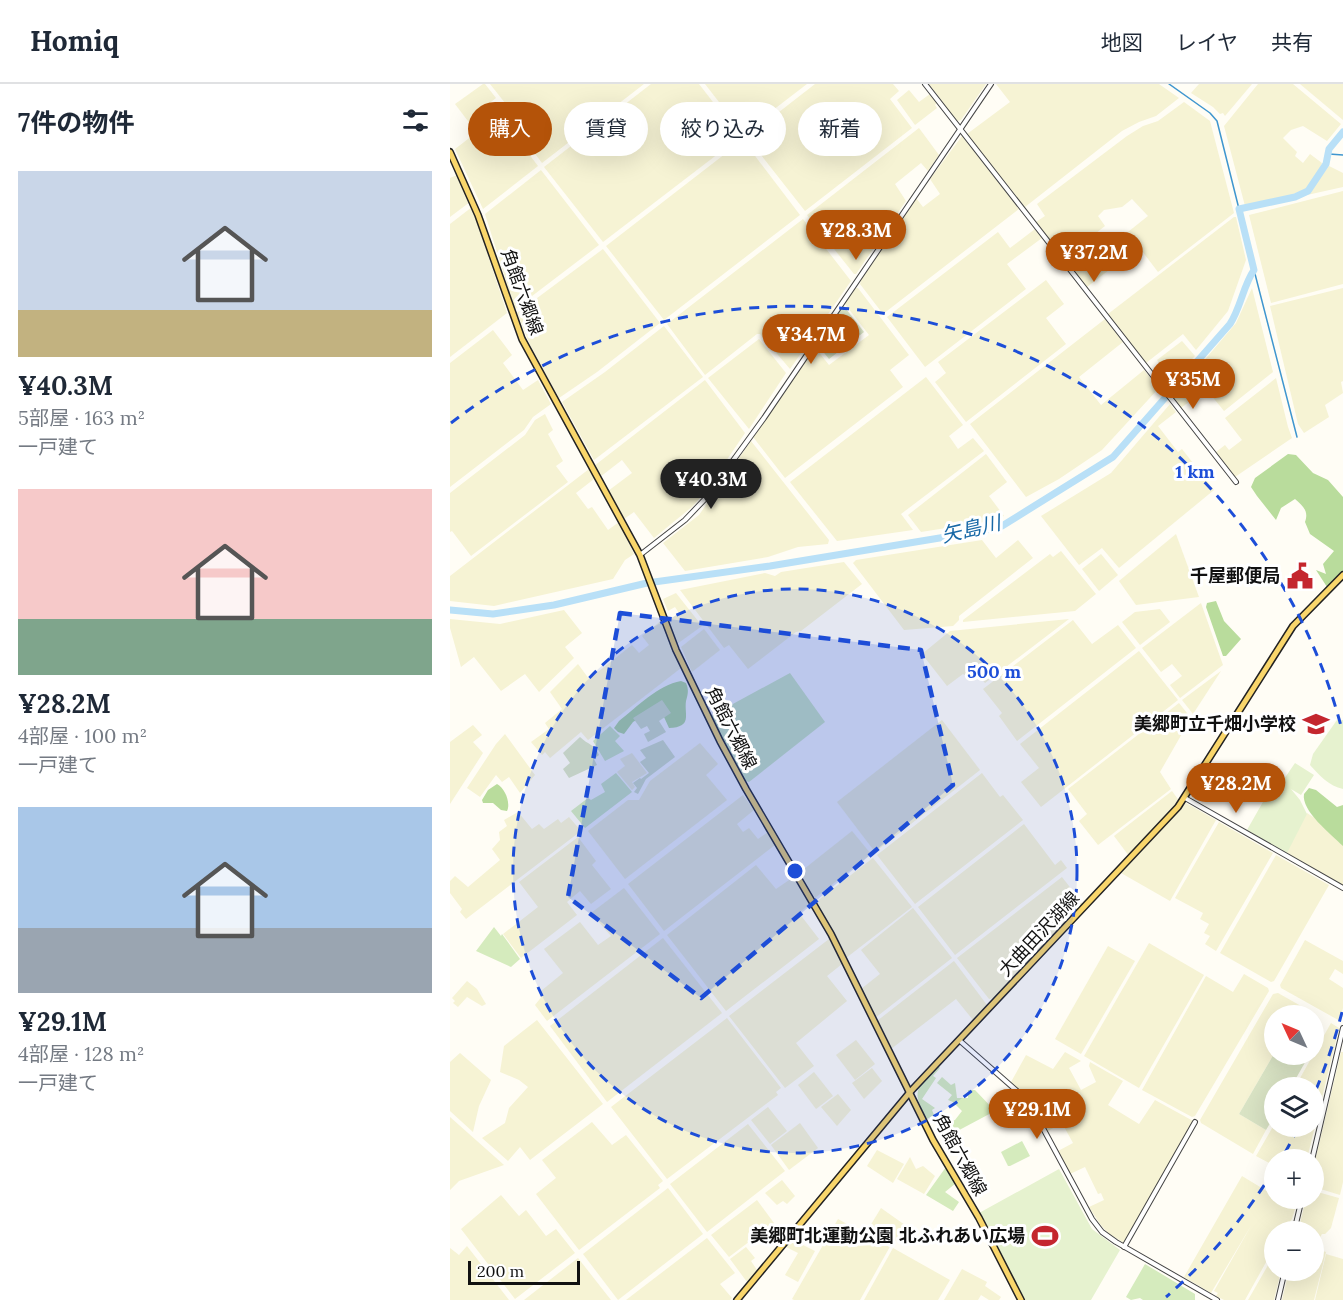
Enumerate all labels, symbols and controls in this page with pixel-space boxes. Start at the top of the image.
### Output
text: Homiq [30,23,119,59]
text: 地図 [1101,29,1143,56]
text: レイヤ [1176,29,1238,56]
text: 共有 [1271,29,1313,56]
chip: 購入 [468,102,552,156]
chip: 賃貸 [564,102,648,156]
chip: 絞り込み [660,102,786,156]
chip: 新着 [798,102,882,156]
icon: filters [399,104,432,137]
text: 7件の物件 [18,106,134,139]
icon: home [171,210,279,318]
pin: ¥28.3M [807,210,905,261]
text: ¥28.3M [820,217,892,242]
pin: ¥37.2M [1045,232,1143,283]
text: ¥37.2M [1060,239,1128,264]
street label: 角館六郷線 [496,246,549,338]
pin: ¥34.7M [762,314,860,365]
text: ¥34.7M [776,321,846,346]
pin: ¥35M [1157,359,1229,410]
text: ¥35M [1165,366,1221,391]
text: ¥40.3M [18,369,113,402]
text: 5部屋 · 163 m² [18,405,145,430]
text: 一戸建て [18,434,98,459]
pin: ¥40.3M [662,459,760,510]
text: 1 km [1175,460,1215,483]
text: ¥40.3M [674,466,748,491]
water label: 矢島川 [939,509,1005,547]
icon: home [171,528,279,636]
public building icon: 千屋郵便局 [1285,561,1315,591]
place label: 千屋郵便局 [1190,564,1280,587]
text: 500 m [967,660,1021,683]
street label: 角館六郷線 [701,682,762,773]
text: ¥28.2M [18,687,111,720]
school or university icon: 美郷町立千畑小学校 [1301,709,1331,739]
place label: 美郷町立千畑小学校 [1134,712,1296,735]
text: 4部屋 · 100 m² [18,723,147,748]
text: 一戸建て [18,752,98,777]
pin: ¥28.2M [1187,763,1285,814]
text: ¥28.2M [1200,770,1272,795]
icon: home [171,846,279,954]
centre of rings [785,861,805,881]
street label: 大曲田沢湖線 [993,886,1084,981]
text: ¥29.1M [18,1005,107,1038]
north arrow [1264,1005,1324,1065]
map controls [1264,1005,1324,1281]
text: 4部屋 · 128 m² [18,1041,144,1066]
text: 一戸建て [18,1070,98,1095]
button: layers [1264,1077,1324,1137]
pin: ¥29.1M [988,1089,1086,1140]
text: ¥29.1M [1003,1096,1071,1121]
street label: 角館六郷線 [929,1110,992,1200]
button: + [1264,1149,1324,1209]
sports icon: 美郷町北運動公園 北ふれあい広場 [1030,1221,1060,1251]
button: − [1264,1221,1324,1281]
place label: 美郷町北運動公園 北ふれあい広場 [750,1224,1025,1247]
scale bar [468,1258,580,1286]
text: 200 m [477,1261,524,1281]

